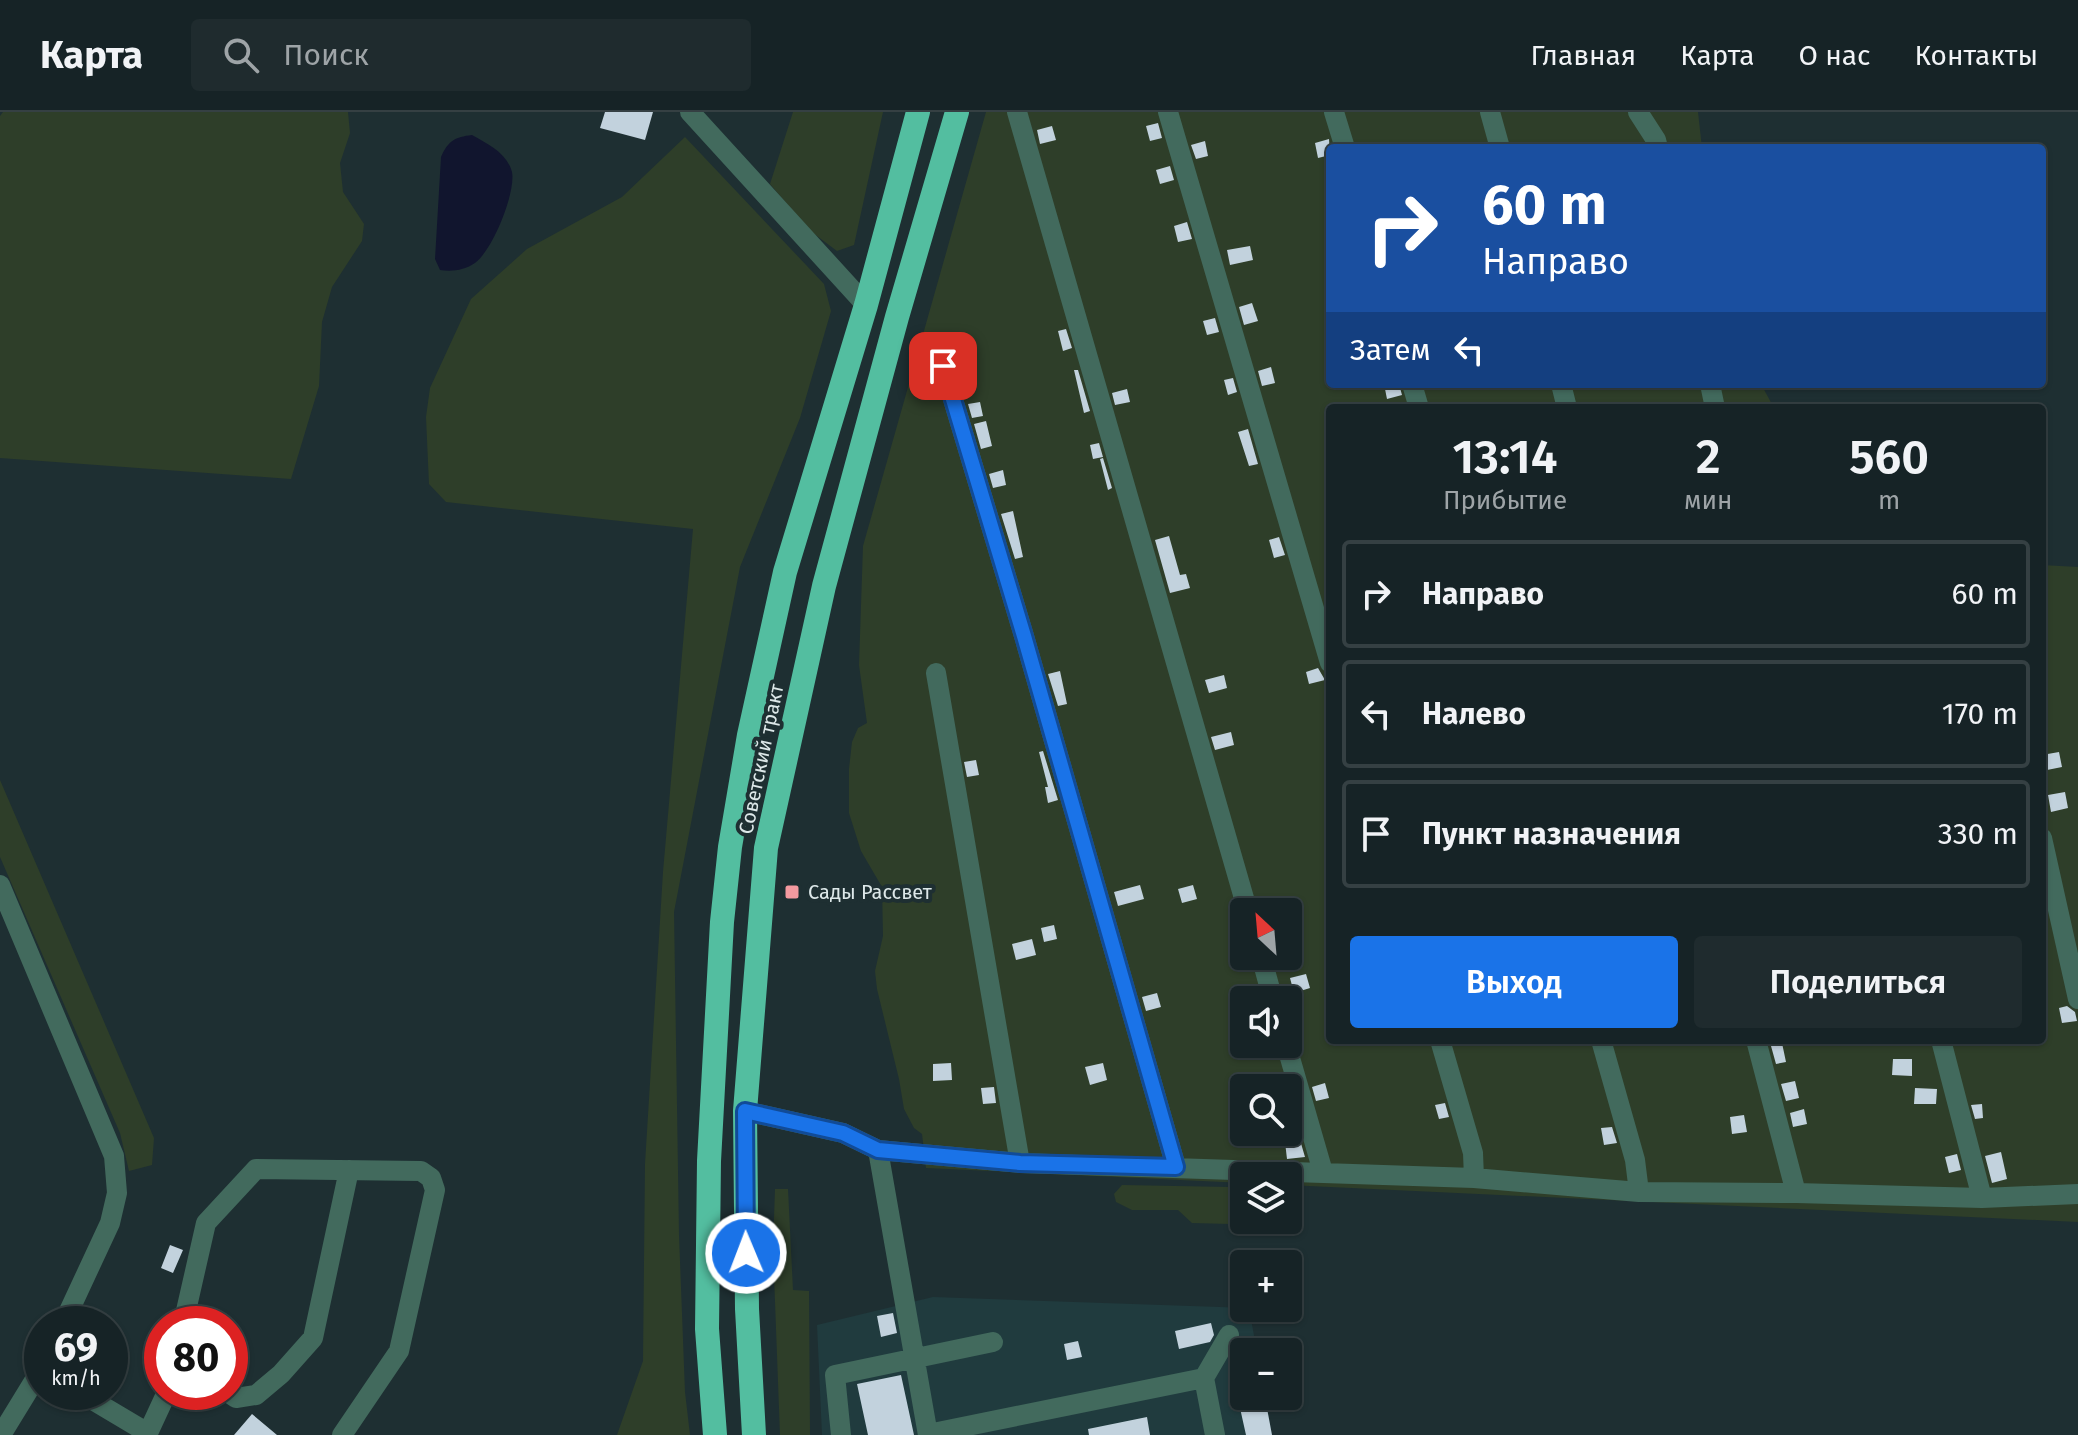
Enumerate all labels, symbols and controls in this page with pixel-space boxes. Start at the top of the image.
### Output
search box [191,19,751,91]
text: Карта [40,32,143,78]
icon: search [219,33,263,77]
text: Поиск [283,37,369,73]
text: Главная [1530,39,1636,72]
text: Карта [1680,39,1754,72]
text: О нас [1798,39,1870,72]
text: Контакты [1914,39,2038,72]
text: 60 m [1482,172,1607,239]
icon: right [1350,176,1454,280]
text: Направо [1482,240,1629,284]
icon: left [1447,328,1491,372]
pin [909,332,977,400]
text: Затем [1350,332,1431,368]
icon: arrive [921,344,965,388]
text: 13:14 [1452,428,1558,486]
text: 2 [1696,428,1721,486]
text: 560 [1849,428,1929,486]
text: Прибытие [1443,485,1567,516]
text: мин [1684,485,1732,516]
text: m [1878,485,1900,516]
icon: right [1354,572,1398,616]
text: Направо [1422,576,1544,612]
text: 60 m [1952,576,2018,612]
street label: Советский тракт [733,681,789,836]
icon: left [1354,692,1398,736]
text: Налево [1422,696,1526,732]
text: 170 m [1942,696,2018,732]
icon: arrive [1354,812,1398,856]
text: Пункт назначения [1422,816,1681,852]
text: 330 m [1938,816,2018,852]
place label: Сады Рассвет [808,880,933,904]
marker: Сады Рассвет [783,883,801,901]
north arrow [1230,898,1302,970]
map controls [1230,898,1302,1410]
button: Выход [1350,936,1678,1028]
button: Поделиться [1694,936,2022,1028]
button: sound [1230,986,1302,1058]
button: search [1230,1074,1302,1146]
button: layers [1230,1162,1302,1234]
position arrow [704,1211,788,1295]
button: + [1230,1250,1302,1322]
speed limit sign: 80 [144,1306,248,1410]
text: 69 [54,1324,98,1372]
button: − [1230,1338,1302,1410]
text: km/h [51,1366,101,1390]

